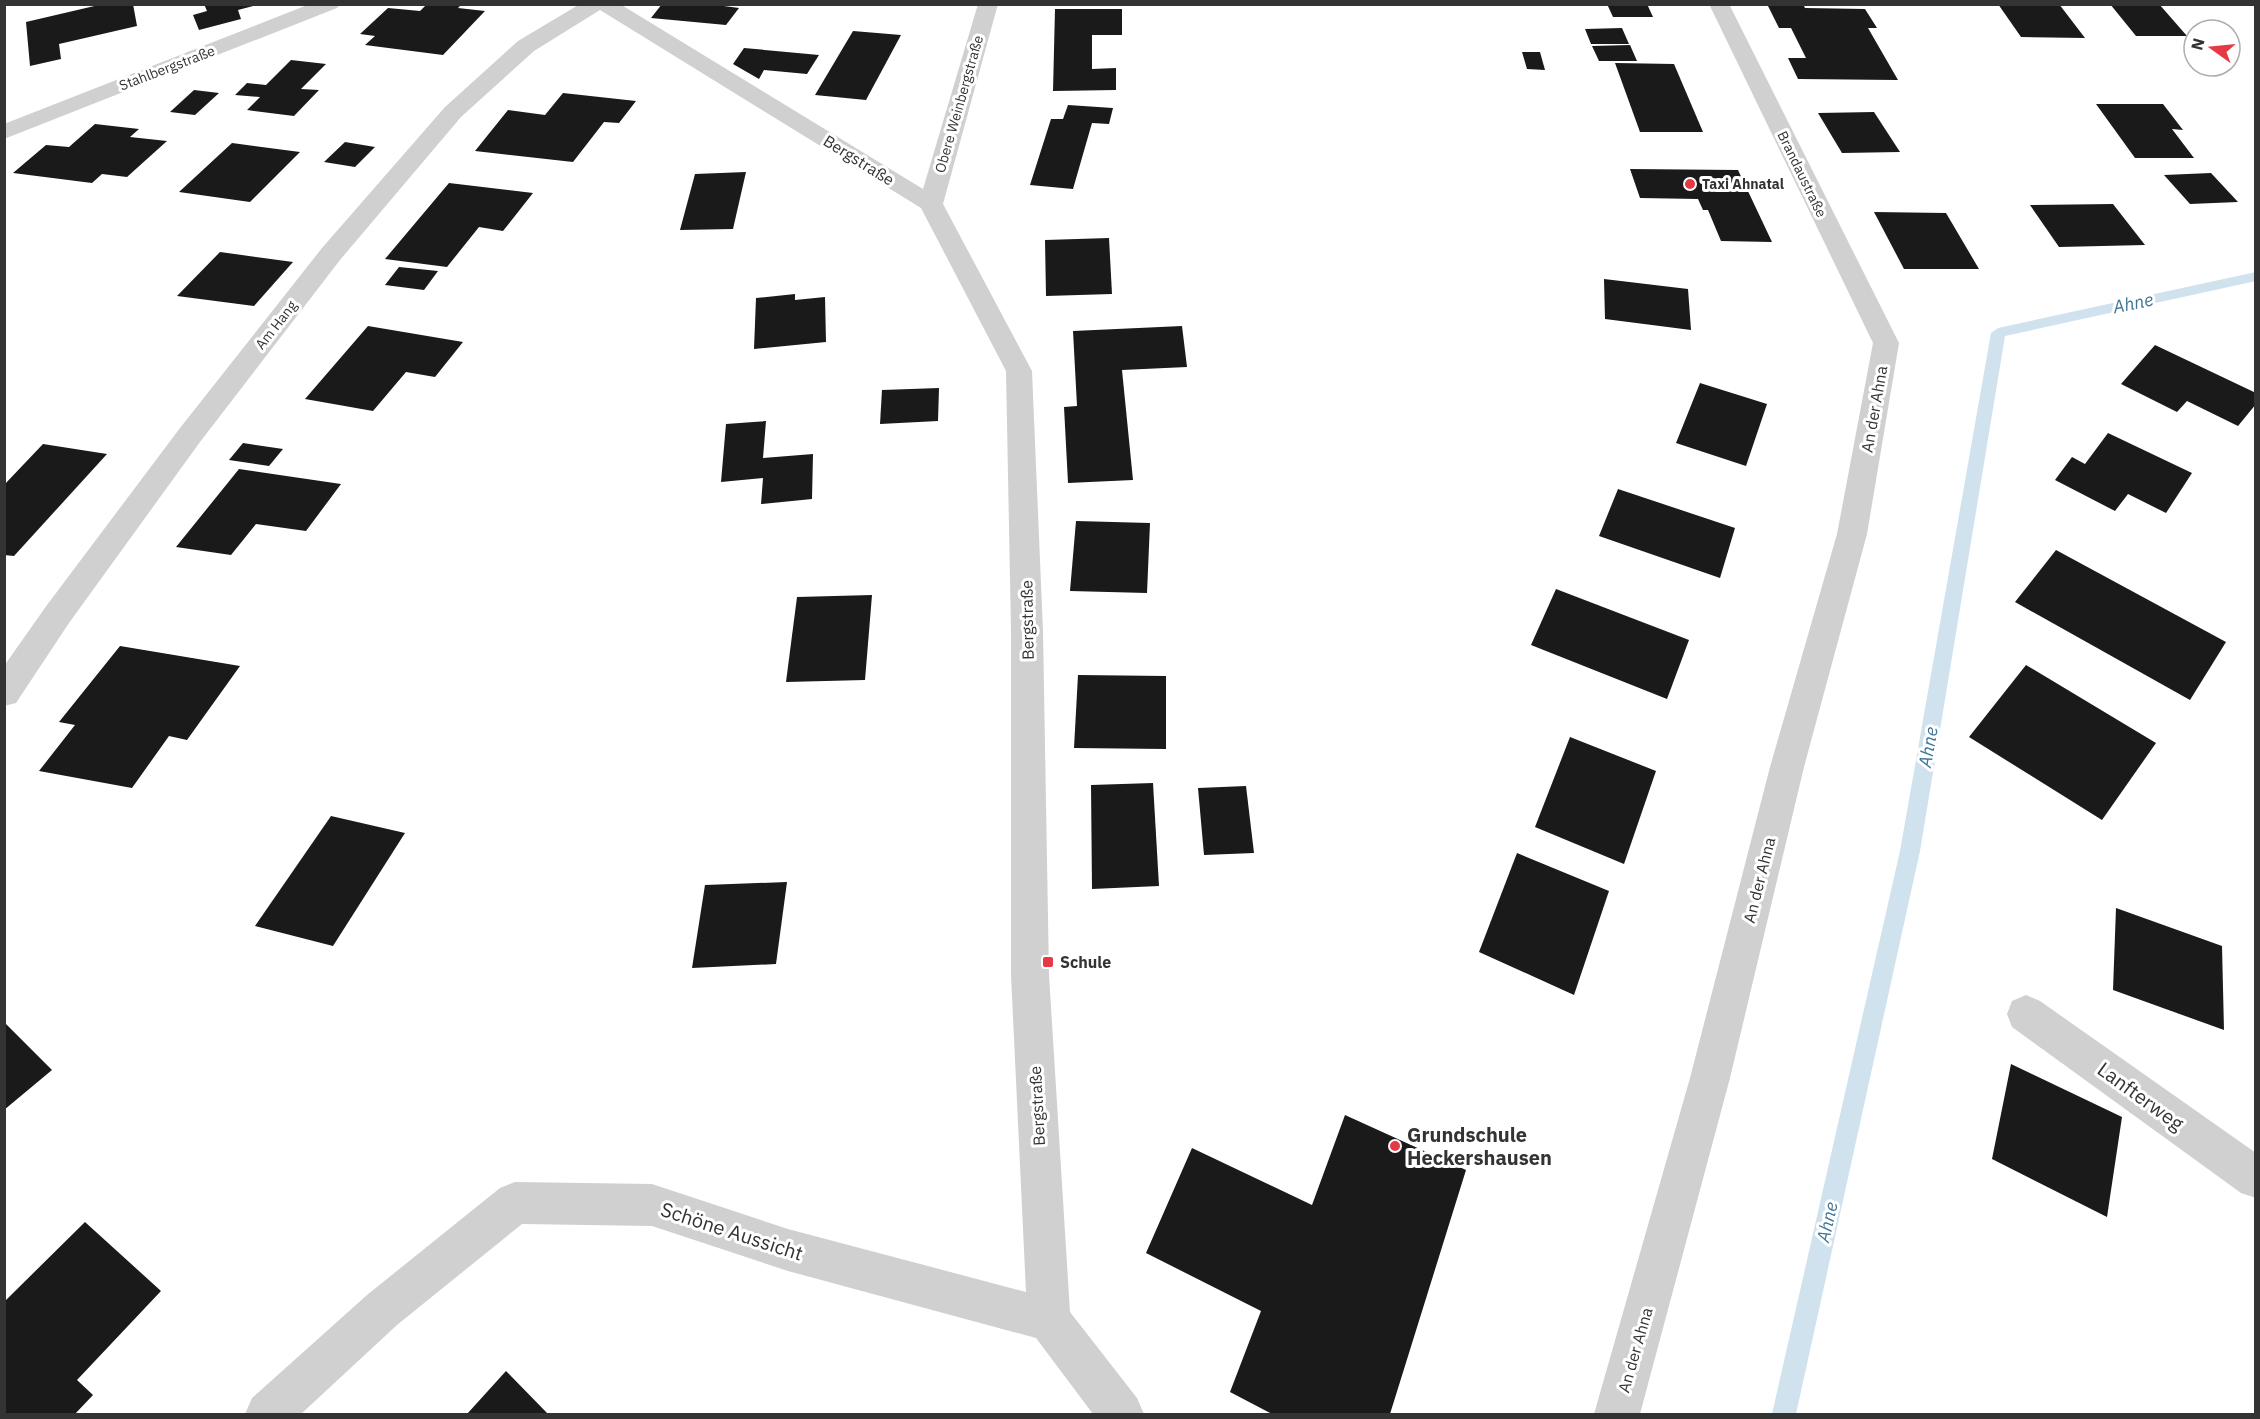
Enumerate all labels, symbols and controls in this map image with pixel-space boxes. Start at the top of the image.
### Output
north arrow [2182,18,2242,78]
street label: Obere Weinbergstraße [931,33,987,175]
text: N [2186,36,2209,52]
street label: Stahlbergstraße [117,41,218,95]
street label: Brandaustraße [1773,128,1831,220]
street label: Bergstraße [820,130,898,190]
place label: Taxi Ahnatal [1702,175,1784,193]
marker: Taxi Ahnatal [1683,177,1697,191]
water label: Ahne [2110,288,2155,319]
street label: Am Hang [251,296,301,353]
street label: An der Ahna [1857,364,1892,454]
street label: Bergstraße [1016,580,1038,660]
water label: Ahne [1913,725,1943,770]
street label: An der Ahna [1739,835,1779,925]
place label: Schule [1060,952,1111,972]
marker: Schule [1041,955,1055,969]
street label: Lanfterweg [2092,1055,2190,1137]
street label: Bergstraße [1025,1065,1049,1146]
place label: Grundschule Heckershausen [1407,1121,1552,1171]
marker: Grundschule Heckershausen [1388,1139,1402,1153]
street label: Schöne Aussicht [657,1195,807,1267]
water label: Ahne [1811,1200,1843,1245]
street label: An der Ahna [1613,1305,1657,1395]

